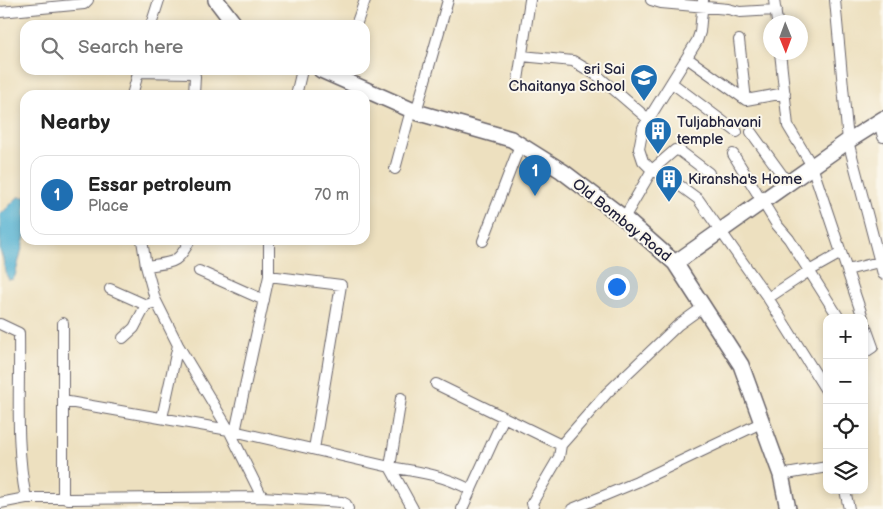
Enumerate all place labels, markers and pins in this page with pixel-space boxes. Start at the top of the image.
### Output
place label: sri Sai Chaitanya School [509,60,625,96]
school or university icon: sri Sai Chaitanya School [629,63,659,102]
place label: Tuljabhavani temple [677,113,761,149]
building icon: Tuljabhavani temple [643,116,673,155]
pin: 1 [519,155,551,196]
building icon: Kiransha's Home [654,164,684,203]
place label: Kiransha's Home [688,170,802,189]

